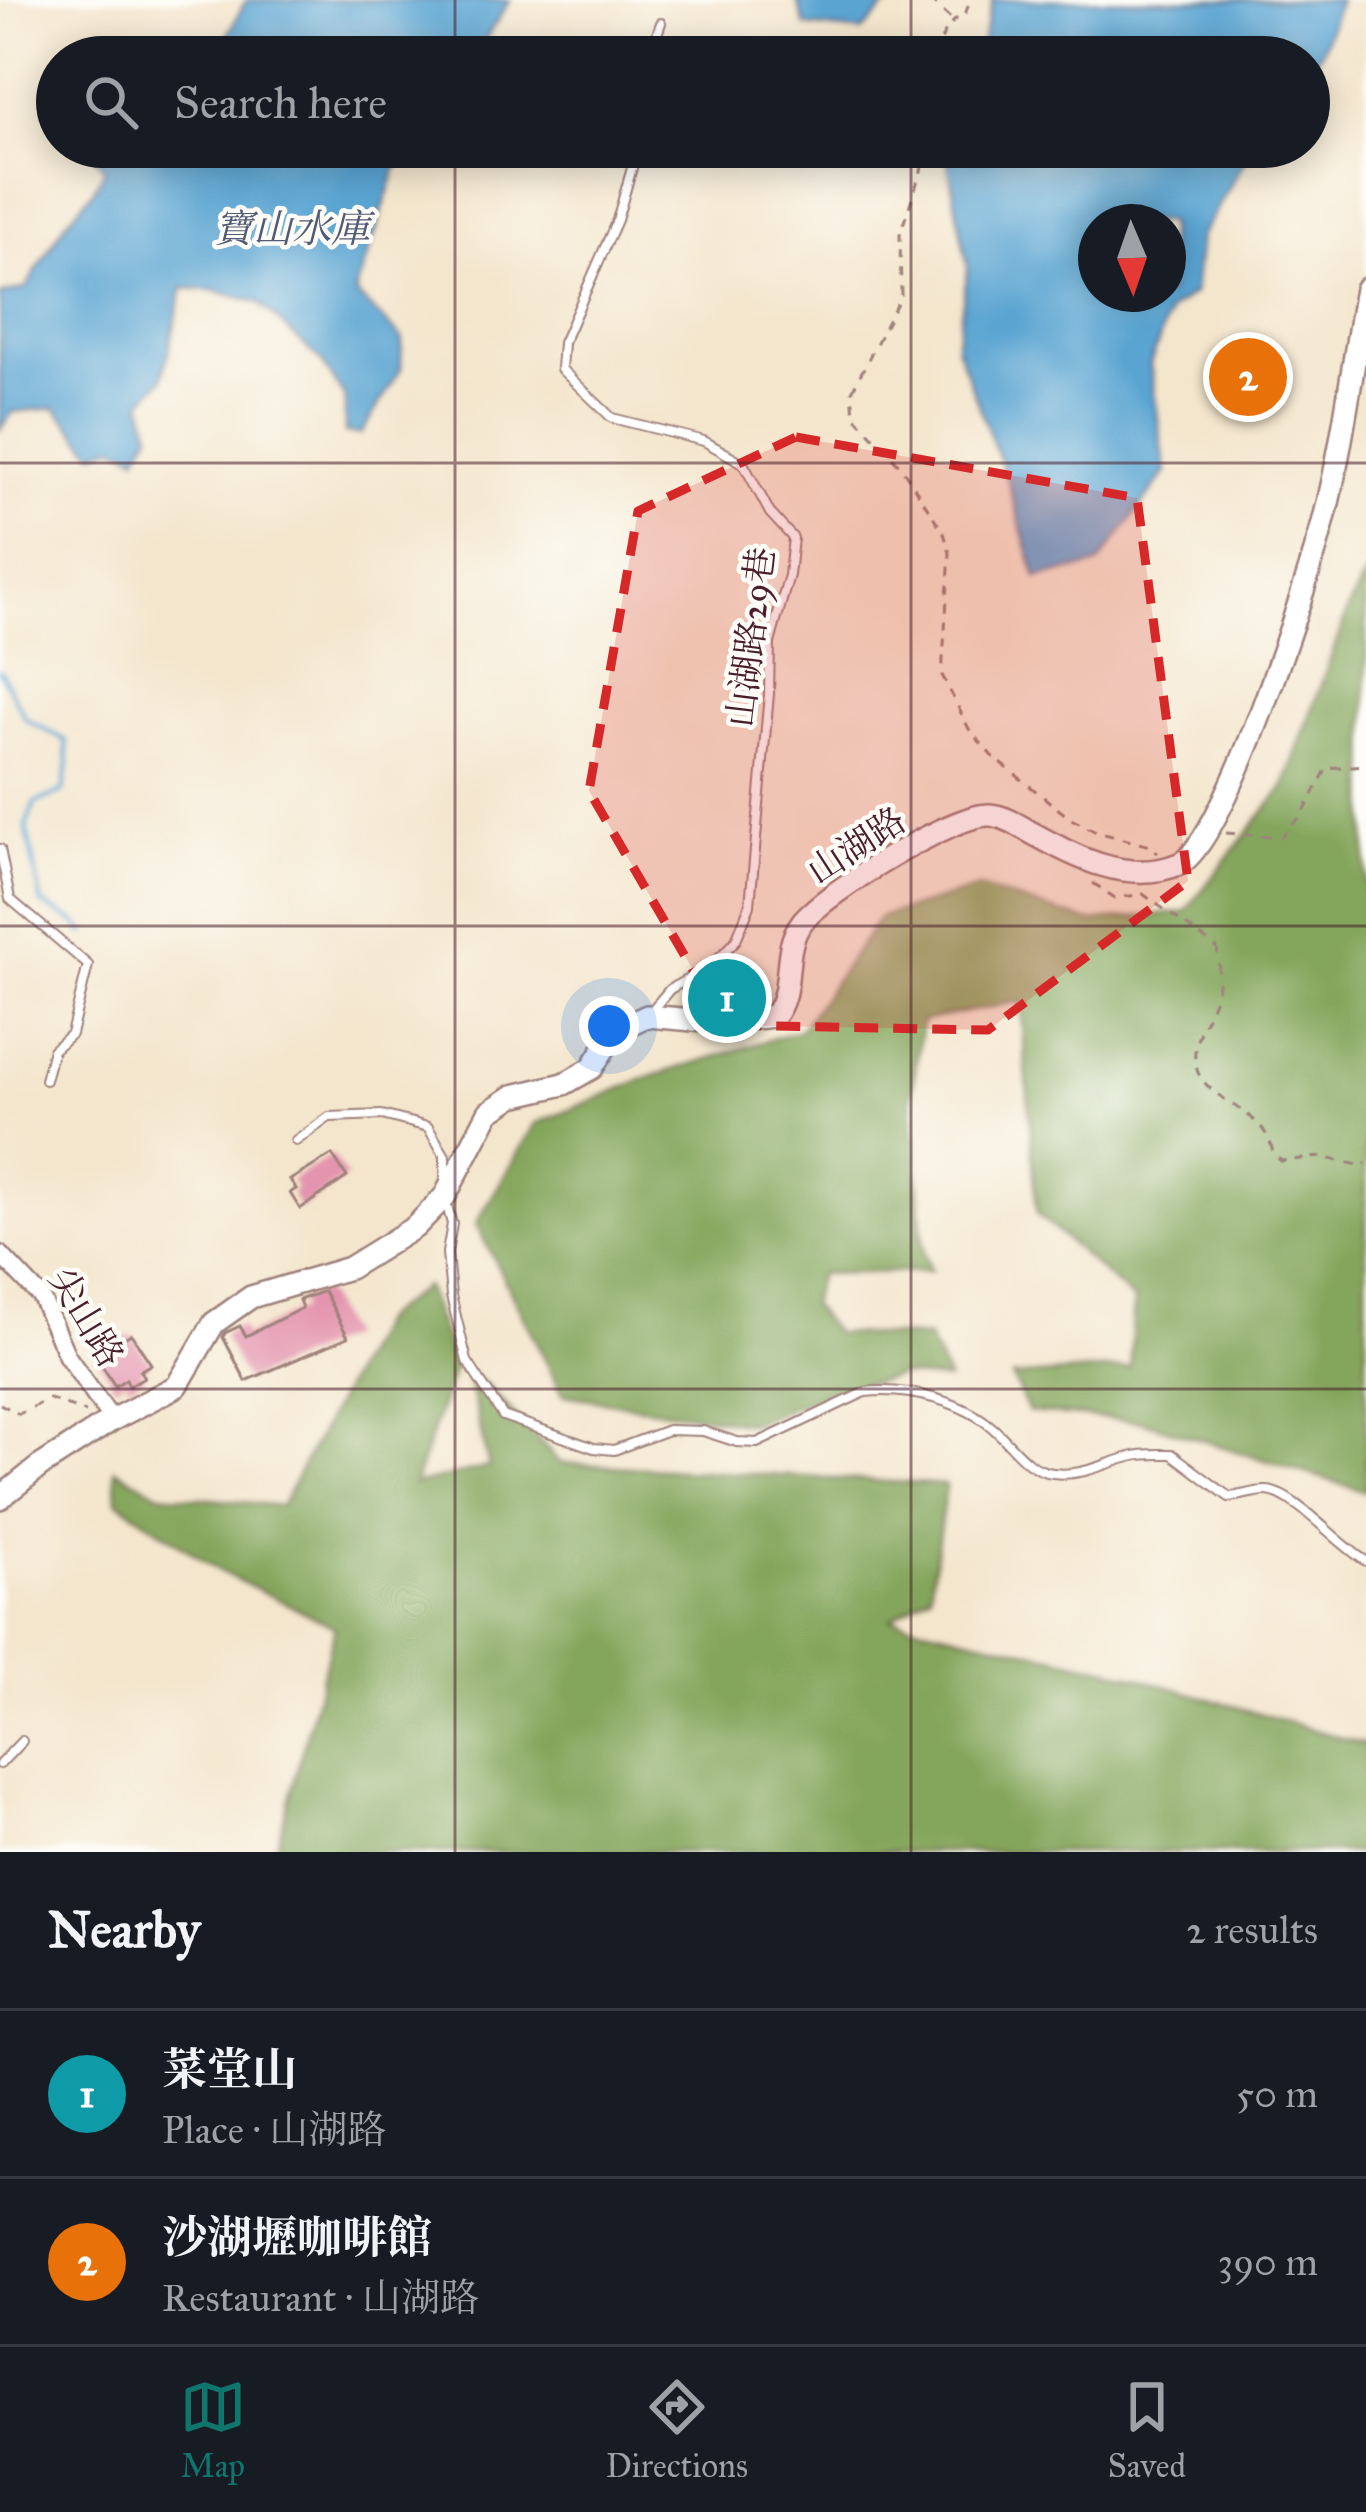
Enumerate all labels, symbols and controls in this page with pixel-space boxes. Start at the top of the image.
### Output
search box [36,36,1330,168]
icon: search [78,69,144,135]
text: Search here [174,75,387,130]
north arrow [1078,204,1186,312]
water label: 寶山水庫 [214,205,376,253]
pin: 2 [1209,332,1287,422]
street label: 山湖路29巷 [718,545,784,730]
street label: 山湖路 [799,798,914,894]
pin: 1 [688,953,766,1043]
your location [579,996,639,1056]
street label: 尖山路 [39,1260,133,1375]
text: Nearby [48,1899,200,1961]
text: 2 results [1186,1906,1318,1954]
text: 菜堂山 [162,2042,297,2097]
text: 1 [79,2070,95,2118]
text: 50 m [1236,2070,1318,2118]
text: Place · 山湖路 [162,2106,386,2154]
text: 沙湖壢咖啡館 [162,2210,432,2265]
text: 2 [77,2238,97,2286]
text: 390 m [1218,2238,1318,2286]
text: Restaurant · 山湖路 [162,2274,479,2322]
tab: Map [180,2374,246,2486]
tab: Directions [606,2374,748,2486]
tab: Saved [1108,2374,1186,2486]

